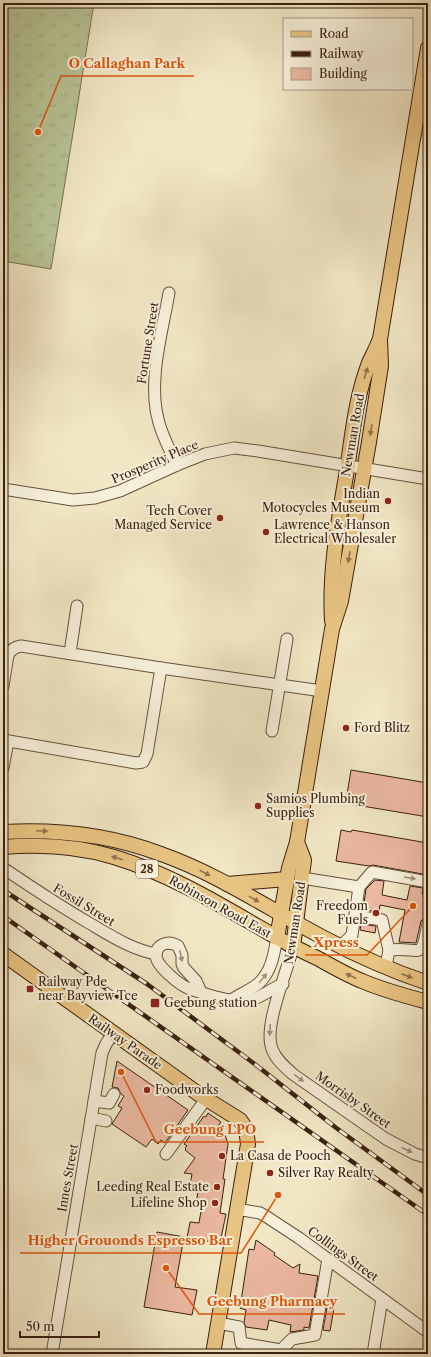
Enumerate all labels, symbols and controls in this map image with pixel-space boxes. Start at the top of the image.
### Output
legend [283,18,413,90]
text: Road [319,26,349,41]
text: Railway [319,46,364,61]
callout: O Callaghan Park [61,51,194,76]
text: O Callaghan Park [69,55,186,71]
text: Building [319,66,367,81]
street label: Fortune Street [134,300,162,385]
one-way arrow [363,366,369,378]
street label: Newman Road [338,392,367,478]
one-way arrow [367,424,373,436]
street label: Prosperity Place [109,436,201,487]
place label: Indian Motocycles Museum [262,486,380,515]
marker: Indian Motocycles Museum [383,496,393,506]
place label: Tech Cover Managed Service [114,503,212,532]
marker: Tech Cover Managed Service [215,513,225,523]
place label: Lawrence & Hanson Electrical Wholesaler [274,517,396,546]
marker: Lawrence & Hanson Electrical Wholesaler [261,527,271,537]
one-way arrow [346,551,352,563]
place label: Ford Blitz [354,720,410,735]
marker: Ford Blitz [341,723,351,733]
place label: Samios Plumbing Supplies [266,791,366,820]
marker: Samios Plumbing Supplies [253,801,263,811]
one-way arrow [36,828,48,835]
one-way arrow [111,855,123,861]
road number: 28 [136,860,158,878]
one-way arrow [199,870,211,876]
street label: Robinson Road East [166,872,275,941]
one-way arrow [404,875,416,881]
street label: Fossil Street [51,880,119,929]
street label: Newman Road [281,880,309,966]
one-way arrow [248,896,260,903]
place label: Freedom Fuels [316,898,368,927]
marker: Freedom Fuels [371,908,381,918]
callout: Xpress [305,930,367,955]
text: Xpress [312,934,359,950]
one-way arrow [178,949,184,962]
one-way arrow [258,973,267,983]
one-way arrow [345,973,356,979]
one-way arrow [402,973,414,979]
place label: Railway Pde near Bayview Tce [38,974,138,1003]
marker: Railway Pde near Bayview Tce [25,984,35,994]
place label: Geebung station [164,995,258,1010]
marker: Geebung station [149,997,161,1009]
street label: Railway Parade [85,1011,165,1073]
one-way arrow [267,1024,274,1036]
street label: Morrisby Street [313,1068,395,1132]
one-way arrow [293,1074,304,1082]
place label: Foodworks [155,1082,218,1097]
marker: Foodworks [142,1085,152,1095]
callout: Geebung LPO [156,1117,264,1142]
text: Geebung LPO [164,1121,256,1137]
street label: Innes Street [54,1142,81,1213]
one-way arrow [401,1147,412,1153]
place label: La Casa de Pooch [230,1148,331,1163]
marker: La Casa de Pooch [217,1151,227,1161]
place label: Silver Ray Realty [278,1165,374,1180]
marker: Silver Ray Realty [265,1168,275,1178]
place label: Leeding Real Estate [96,1179,209,1194]
marker: Leeding Real Estate [212,1182,222,1192]
place label: Lifeline Shop [131,1195,207,1210]
marker: Lifeline Shop [210,1198,220,1208]
street label: Collings Street [305,1223,382,1285]
callout: Higher Grouonds Espresso Bar [20,1228,241,1253]
text: Higher Grouonds Espresso Bar [28,1232,233,1248]
callout: Geebung Pharmacy [199,1289,345,1314]
text: Geebung Pharmacy [207,1293,338,1309]
scale bar [20,1313,99,1339]
text: 50 m [26,1319,55,1334]

